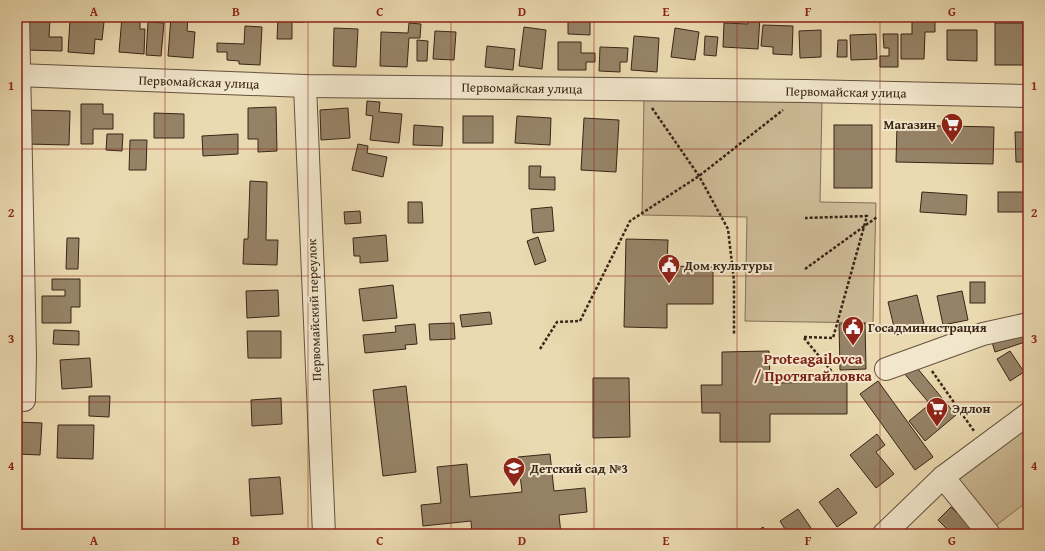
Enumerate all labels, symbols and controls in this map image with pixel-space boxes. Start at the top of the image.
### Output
text: A [90,2,99,21]
text: B [232,2,240,21]
text: C [376,2,384,21]
text: D [518,2,526,21]
text: E [663,2,670,21]
text: F [805,2,812,21]
text: G [948,2,956,21]
street label: Первомайская улица [138,70,261,94]
text: 1 [8,76,14,95]
text: 1 [1031,76,1037,95]
street label: Первомайская улица [461,77,583,99]
street label: Первомайская улица [785,81,907,103]
supermarket icon: Магазин [939,111,965,144]
place label: Магазин [884,115,936,134]
text: 2 [8,203,15,222]
text: 2 [1031,203,1038,222]
street label: Первомайский переулок [302,238,326,381]
public building icon: Дом культуры [656,252,682,285]
place label: Дом культуры [683,256,773,275]
public building icon: Госадминистрация [840,314,866,347]
place label: Госадминистрация [868,318,987,337]
text: 3 [8,329,14,348]
text: 3 [1031,329,1037,348]
district label: Proteagailovca / Протягайловка [754,348,872,386]
supermarket icon: Эдлон [924,395,950,428]
place label: Эдлон [952,399,990,418]
school or university icon: Детский сад №3 [501,455,527,488]
text: 4 [8,456,15,475]
text: 4 [1031,456,1038,475]
place label: Детский сад №3 [529,459,628,478]
text: A [90,531,99,550]
text: B [232,531,240,550]
text: C [376,531,384,550]
text: D [518,531,526,550]
text: E [663,531,670,550]
text: F [805,531,812,550]
text: G [948,531,956,550]

